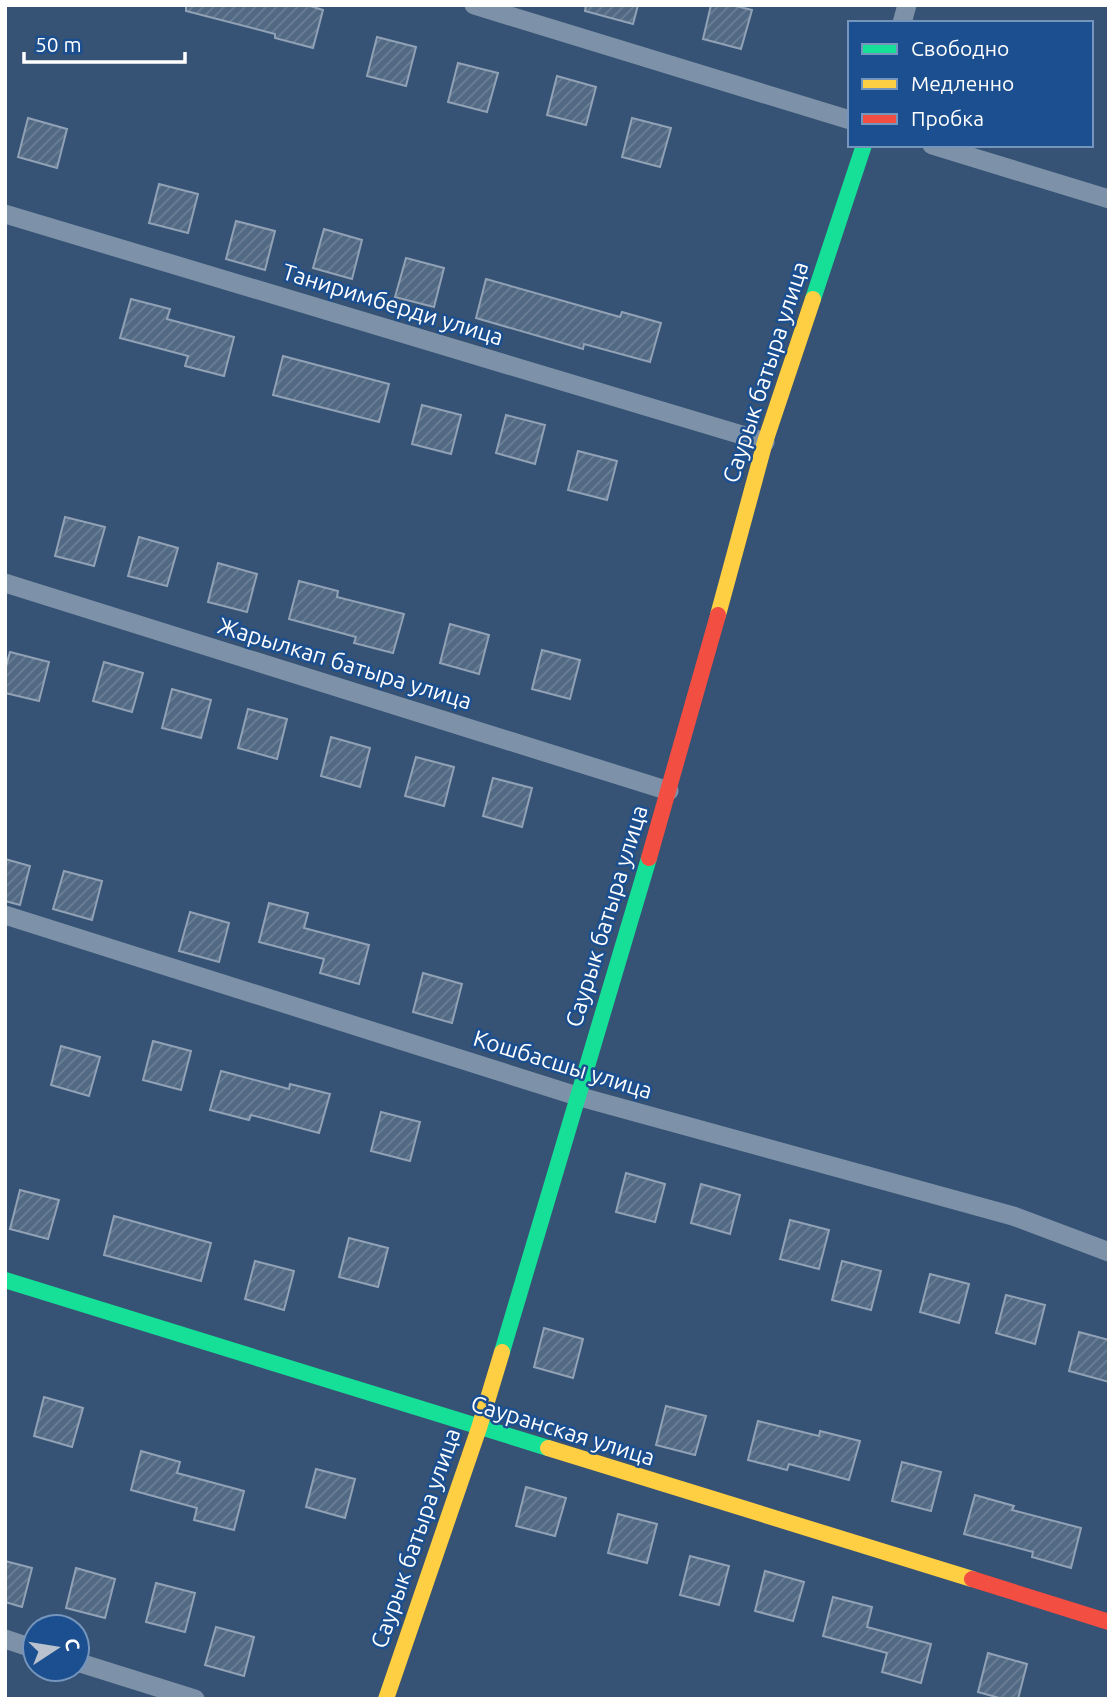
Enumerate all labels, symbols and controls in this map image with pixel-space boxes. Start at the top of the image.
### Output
scale bar [24,21,186,65]
legend [848,21,1093,147]
text: 50 m [35,32,82,56]
text: Свободно [911,36,1009,60]
text: Медленно [911,71,1014,95]
text: Пробка [911,106,984,130]
street label: Таниримберди улица [280,258,506,350]
street label: Саурык батыра улица [717,258,813,486]
street label: Жарылкап батыра улица [215,612,475,714]
street label: Саурык батыра улица [560,802,652,1030]
street label: Кошбасшы улица [471,1025,655,1103]
street label: Сауранская улица [468,1390,658,1470]
street label: Саурык батыра улица [366,1425,464,1651]
north arrow [21,1613,91,1683]
text: С [61,1636,85,1653]

